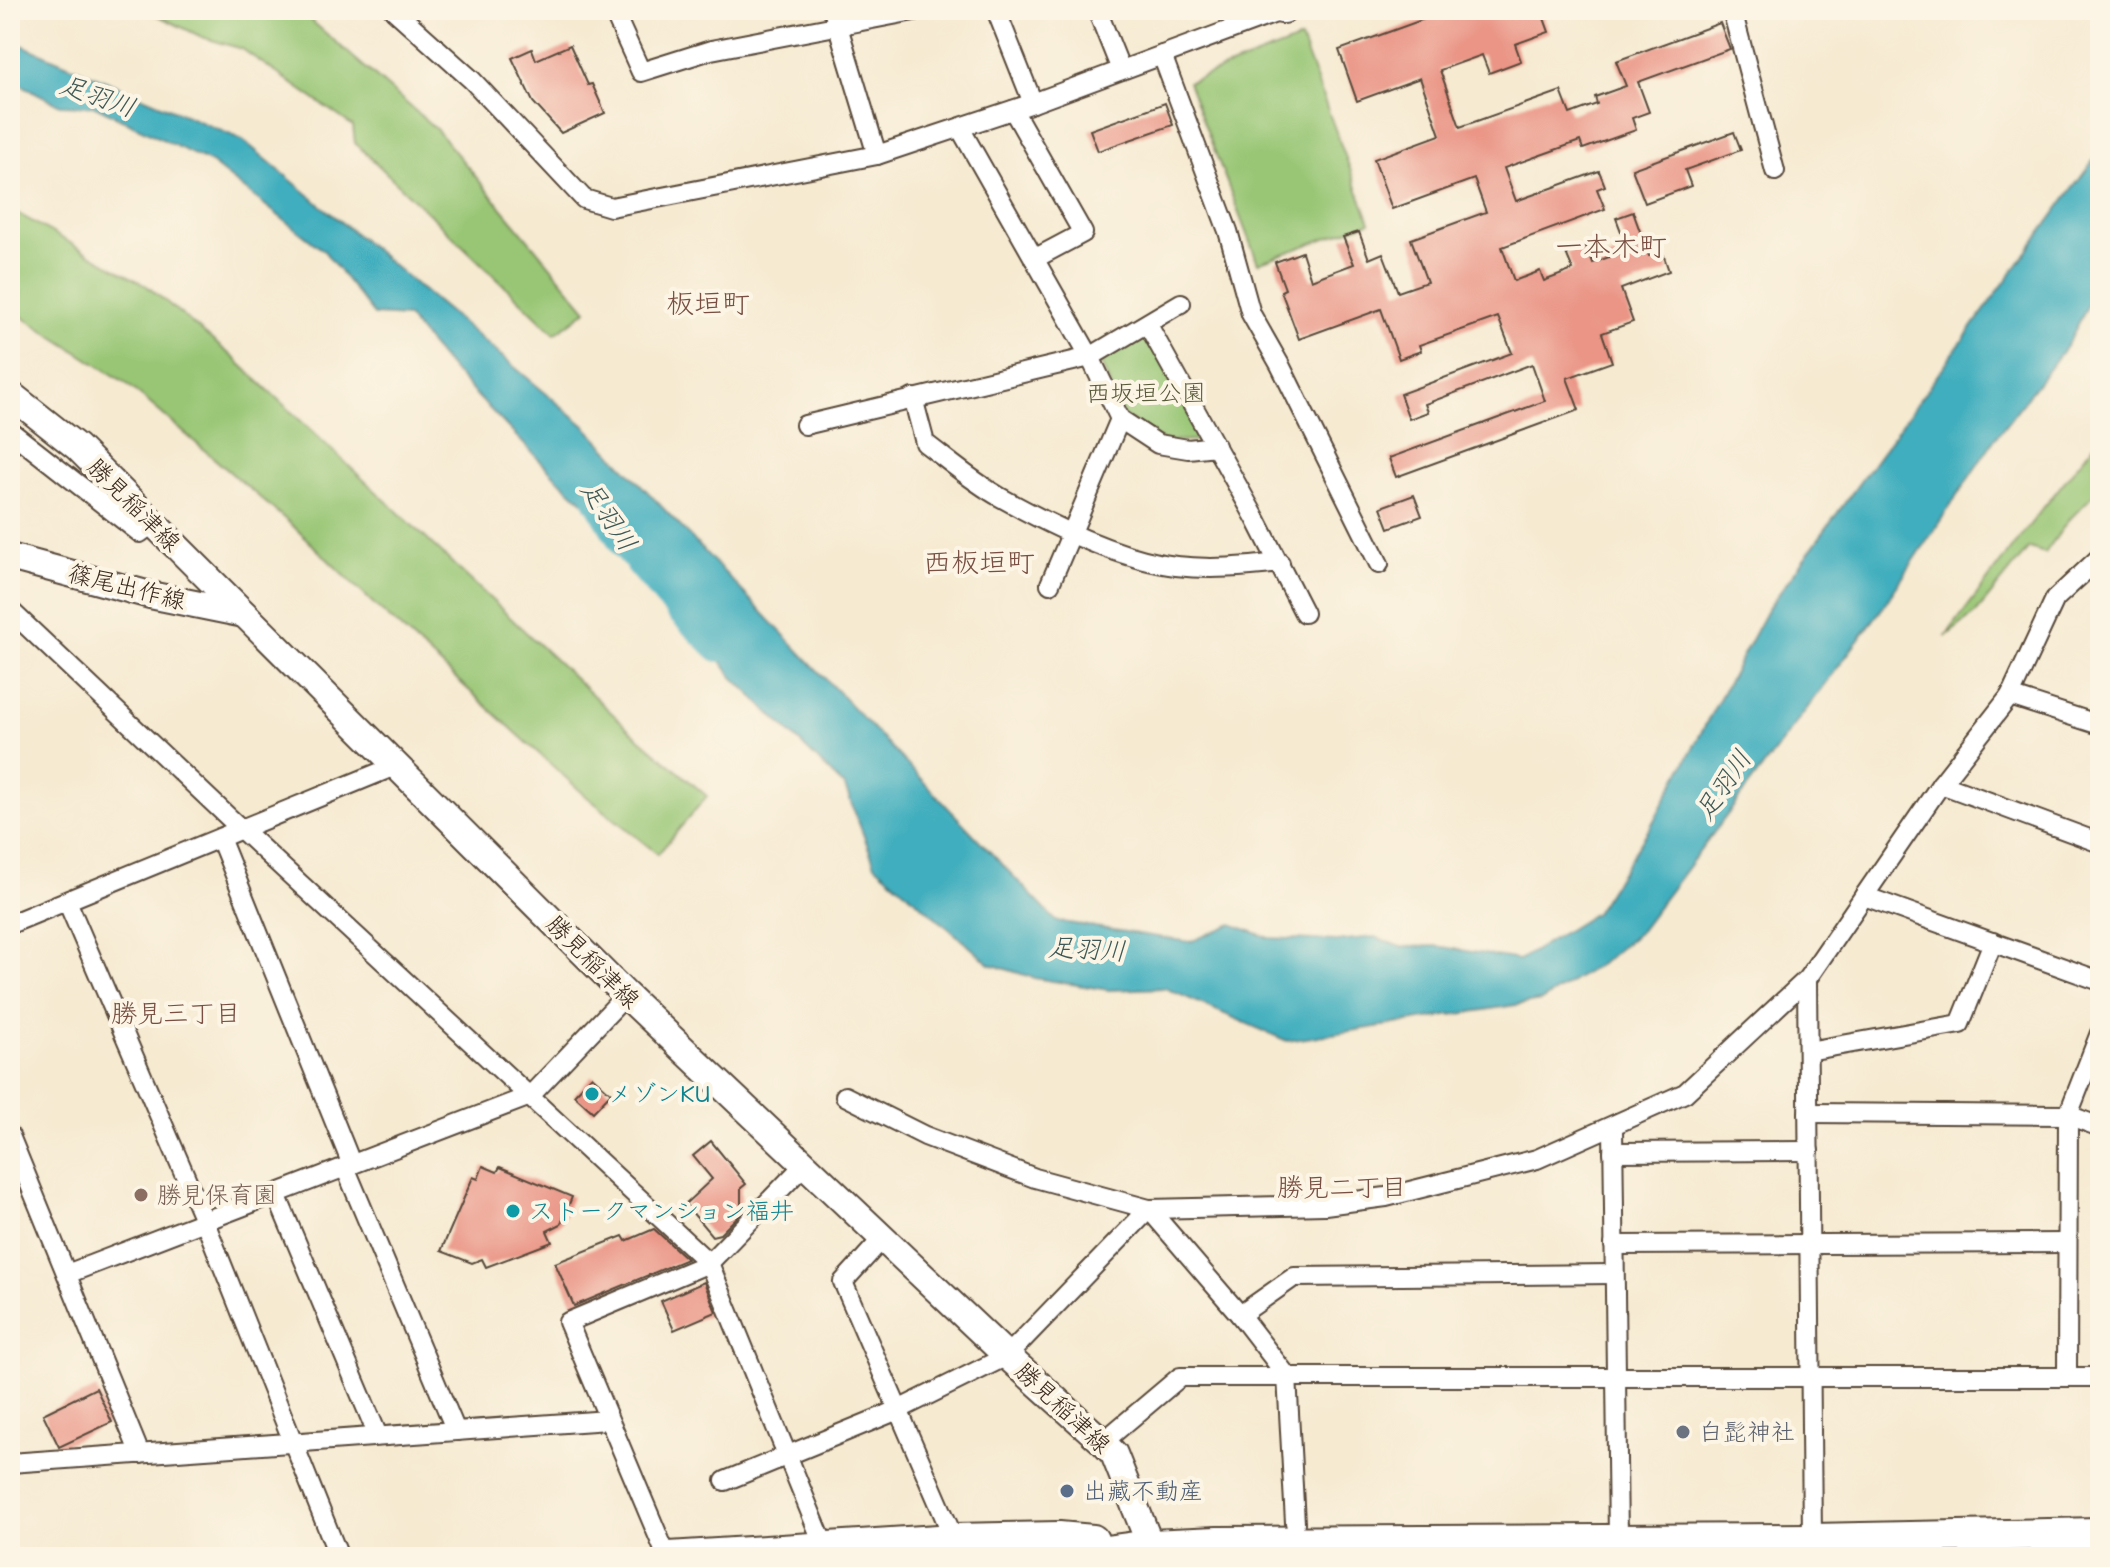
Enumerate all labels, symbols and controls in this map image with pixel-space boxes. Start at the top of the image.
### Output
water label: 足羽川 [56,66,141,124]
district label: 一本木町 [1555,227,1667,263]
district label: 板垣町 [666,284,750,320]
park label: 西坂垣公園 [1086,376,1206,407]
street label: 勝見稲津線 [82,451,188,557]
water label: 足羽川 [574,474,646,557]
district label: 西板垣町 [923,543,1035,579]
street label: 篠尾出作線 [65,556,189,615]
water label: 足羽川 [1686,743,1758,826]
street label: 勝見稲津線 [541,908,647,1014]
water label: 足羽川 [1047,929,1127,967]
district label: 勝見三丁目 [111,995,241,1029]
place label: メゾンKU [608,1077,711,1108]
marker: メゾンKU [583,1085,601,1103]
district label: 勝見二丁目 [1277,1169,1407,1203]
place label: 勝見保育園 [157,1178,277,1209]
marker: 勝見保育園 [132,1186,150,1204]
place label: ストークマンション福井 [529,1194,794,1225]
marker: ストークマンション福井 [504,1202,522,1220]
street label: 勝見稲津線 [1010,1355,1118,1459]
place label: 白髭神社 [1699,1415,1795,1446]
marker: 白髭神社 [1674,1423,1692,1441]
place label: 出藏不動産 [1083,1474,1203,1505]
marker: 出藏不動産 [1058,1482,1076,1500]

